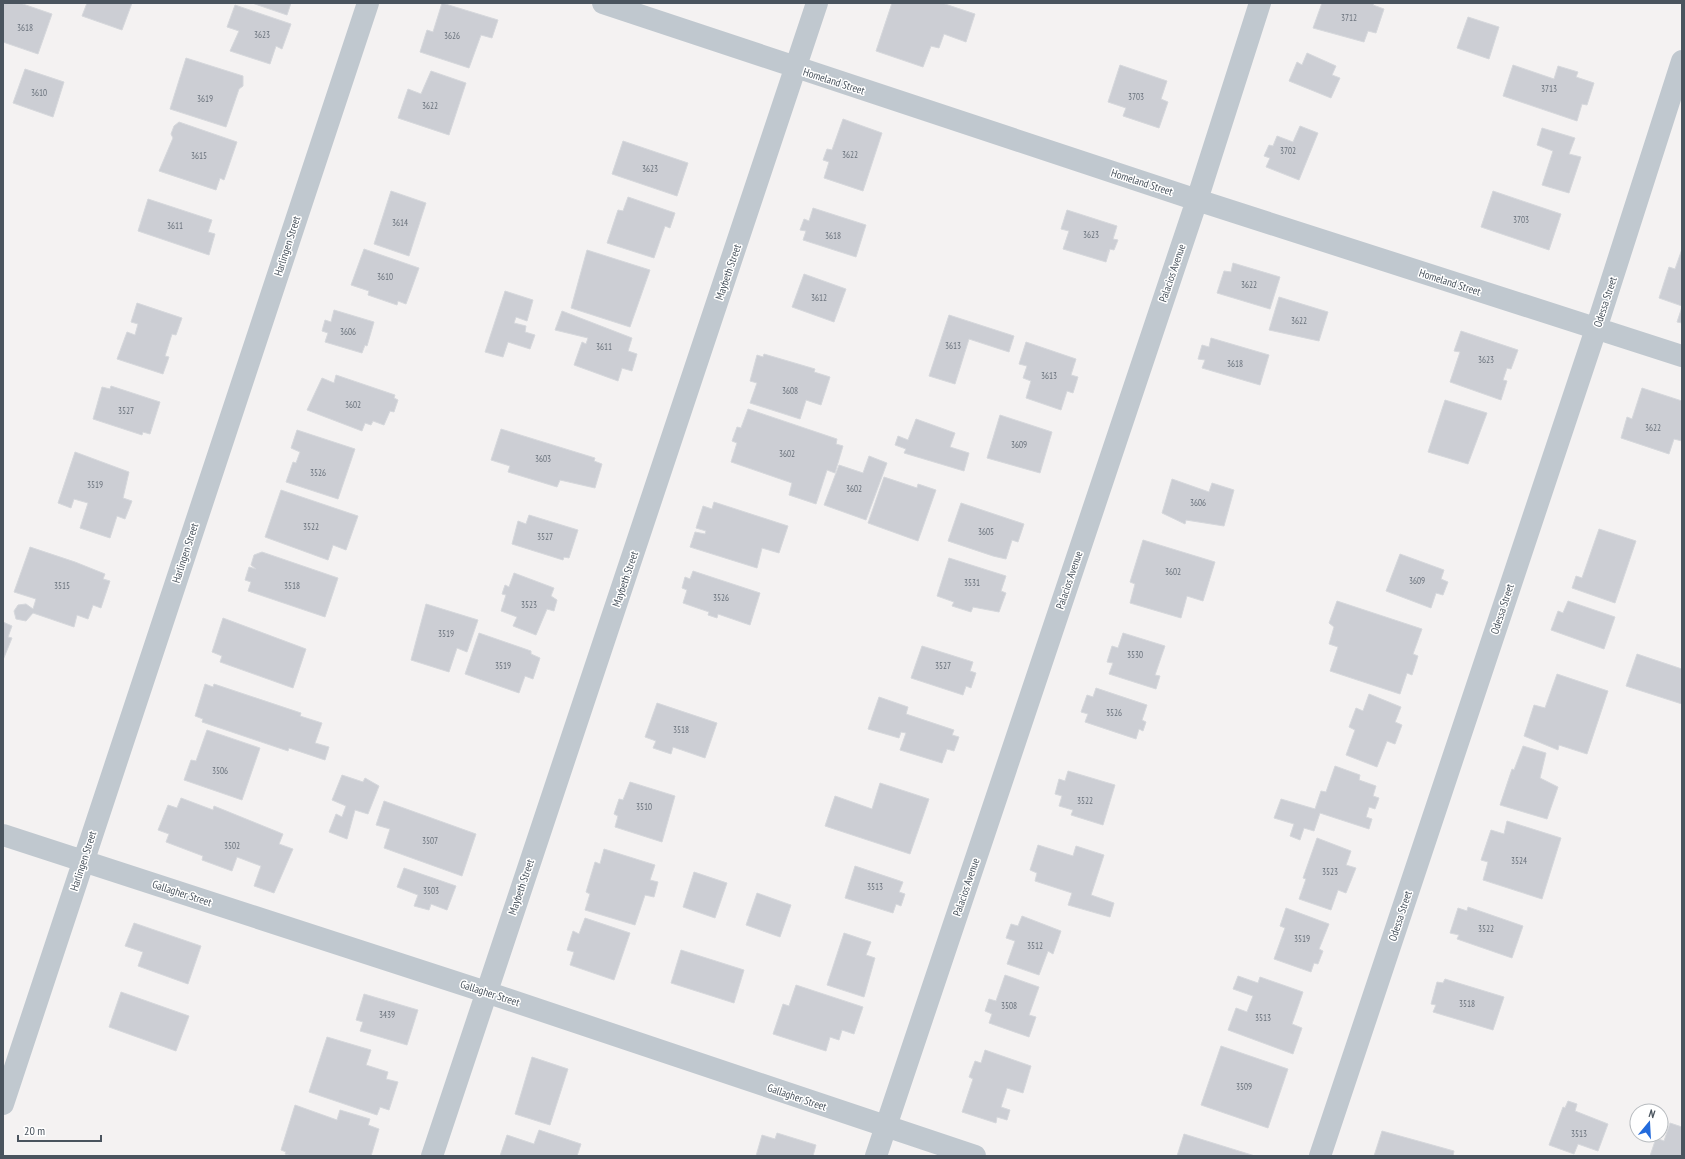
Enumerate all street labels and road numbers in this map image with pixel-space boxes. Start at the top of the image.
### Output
street label: Homeland Street [801,64,867,98]
street label: Homeland Street [1109,165,1175,199]
street label: Harlingen Street [271,214,303,278]
street label: Maybeth Street [712,242,744,302]
street label: Palacios Avenue [1156,242,1189,304]
street label: Homeland Street [1417,265,1483,299]
street label: Odessa Street [1590,275,1620,329]
street label: Harlingen Street [169,521,201,585]
street label: Maybeth Street [609,549,641,609]
street label: Palacios Avenue [1053,549,1086,611]
street label: Odessa Street [1487,582,1517,636]
street label: Harlingen Street [67,829,99,893]
street label: Palacios Avenue [950,856,983,918]
street label: Maybeth Street [505,857,537,917]
street label: Gallagher Street [151,877,213,909]
street label: Odessa Street [1385,889,1415,943]
street label: Gallagher Street [459,977,521,1009]
street label: Gallagher Street [766,1080,828,1114]

